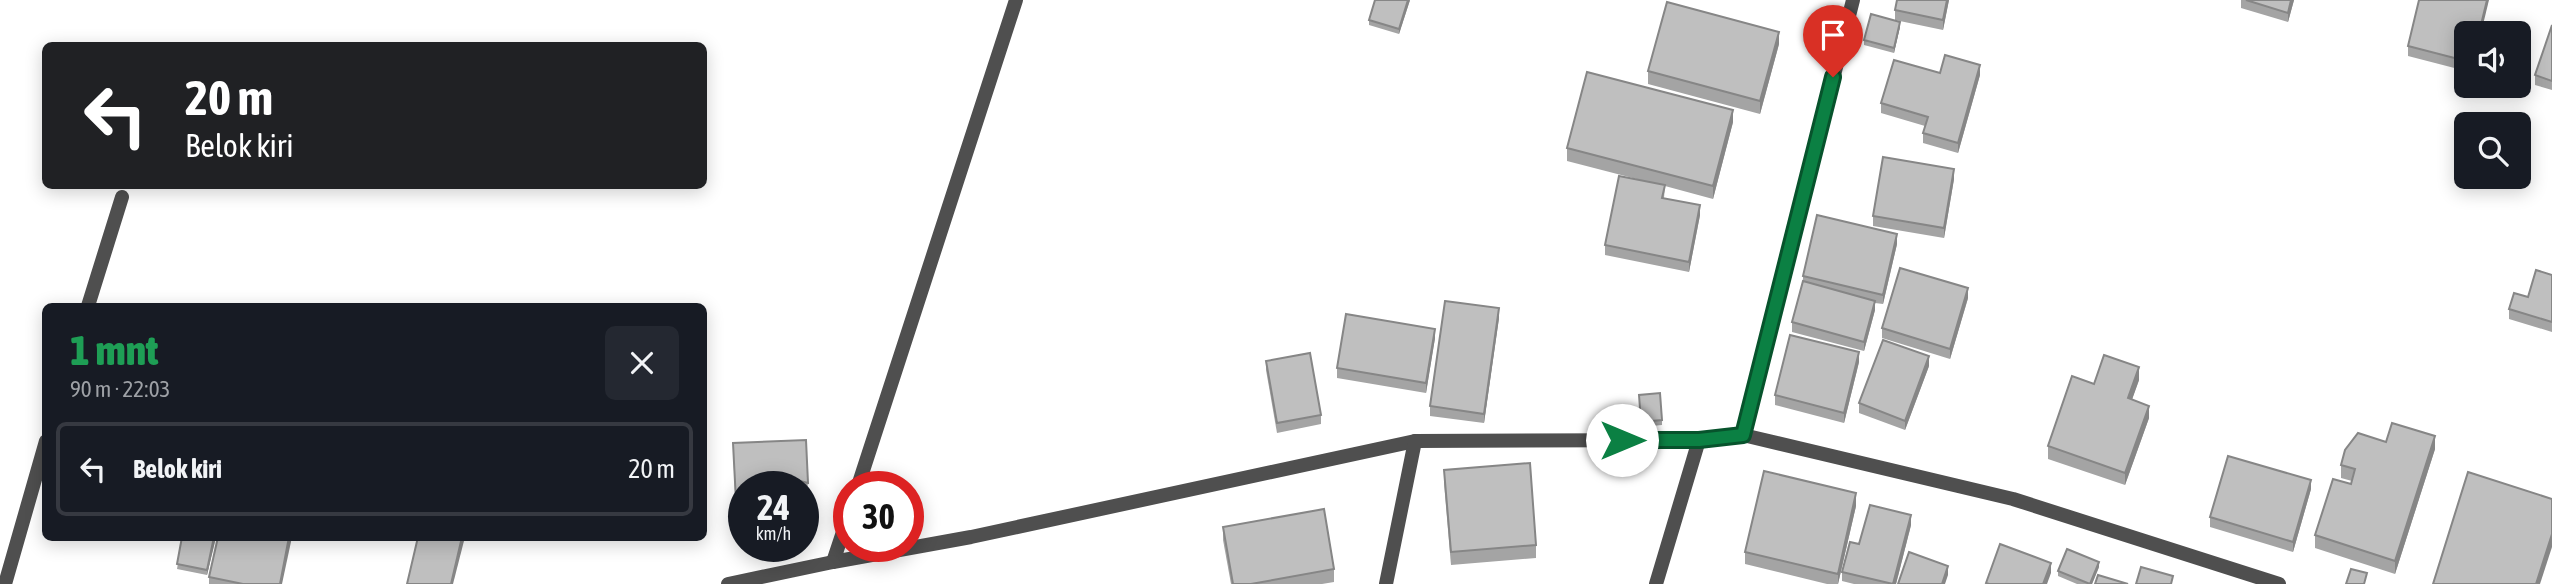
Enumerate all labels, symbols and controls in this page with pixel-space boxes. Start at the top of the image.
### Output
pin [1803,5,1863,77]
icon: arrive [1814,16,1852,54]
map controls [2454,21,2531,189]
button: sound [2454,21,2531,98]
text: 20 m [185,69,273,125]
icon: left [70,70,161,161]
button: search [2454,112,2531,189]
text: Belok kiri [185,127,294,164]
text: 1 mnt [70,326,158,374]
button: close [605,326,679,400]
text: 90 m · 22:03 [70,376,170,402]
position arrow [1585,403,1659,477]
icon: left [74,450,112,488]
text: Belok kiri [133,454,222,484]
text: 20 m [628,454,675,484]
speed limit sign: 30 [833,471,924,562]
text: 24 [757,487,790,527]
text: km/h [756,523,791,544]

